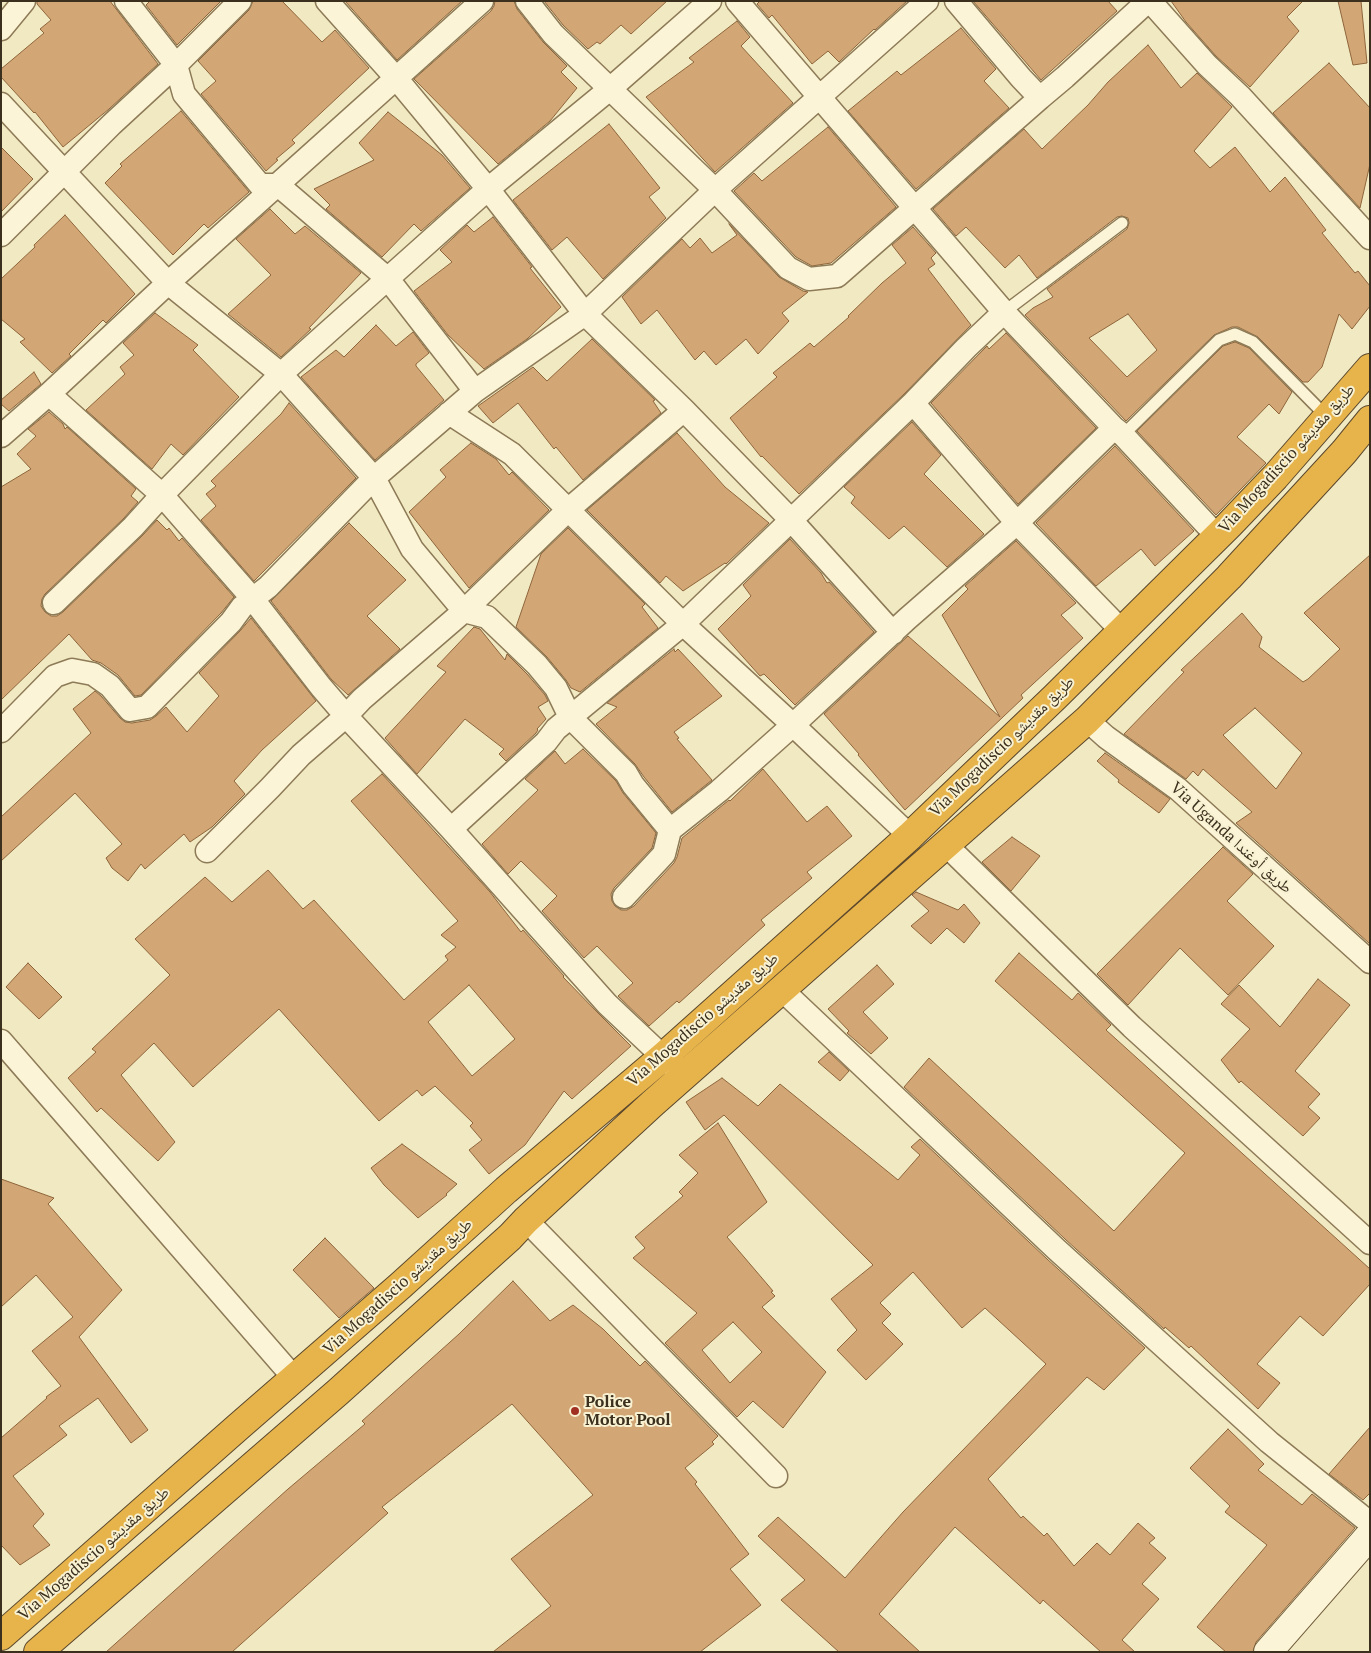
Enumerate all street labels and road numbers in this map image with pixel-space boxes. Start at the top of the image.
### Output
street label: Via Mogadiscio طريق مقديشو [1215,381,1359,537]
street label: Via Mogadiscio طريق مقديشو [926,673,1078,821]
street label: Via Uganda طريق أوغندا [1166,778,1296,898]
street label: Via Mogadiscio طريق مقديشو [624,949,782,1091]
street label: Via Mogadiscio طريق مقديشو [320,1215,476,1359]
street label: Via Mogadiscio طريق مقديشو [15,1483,173,1625]

